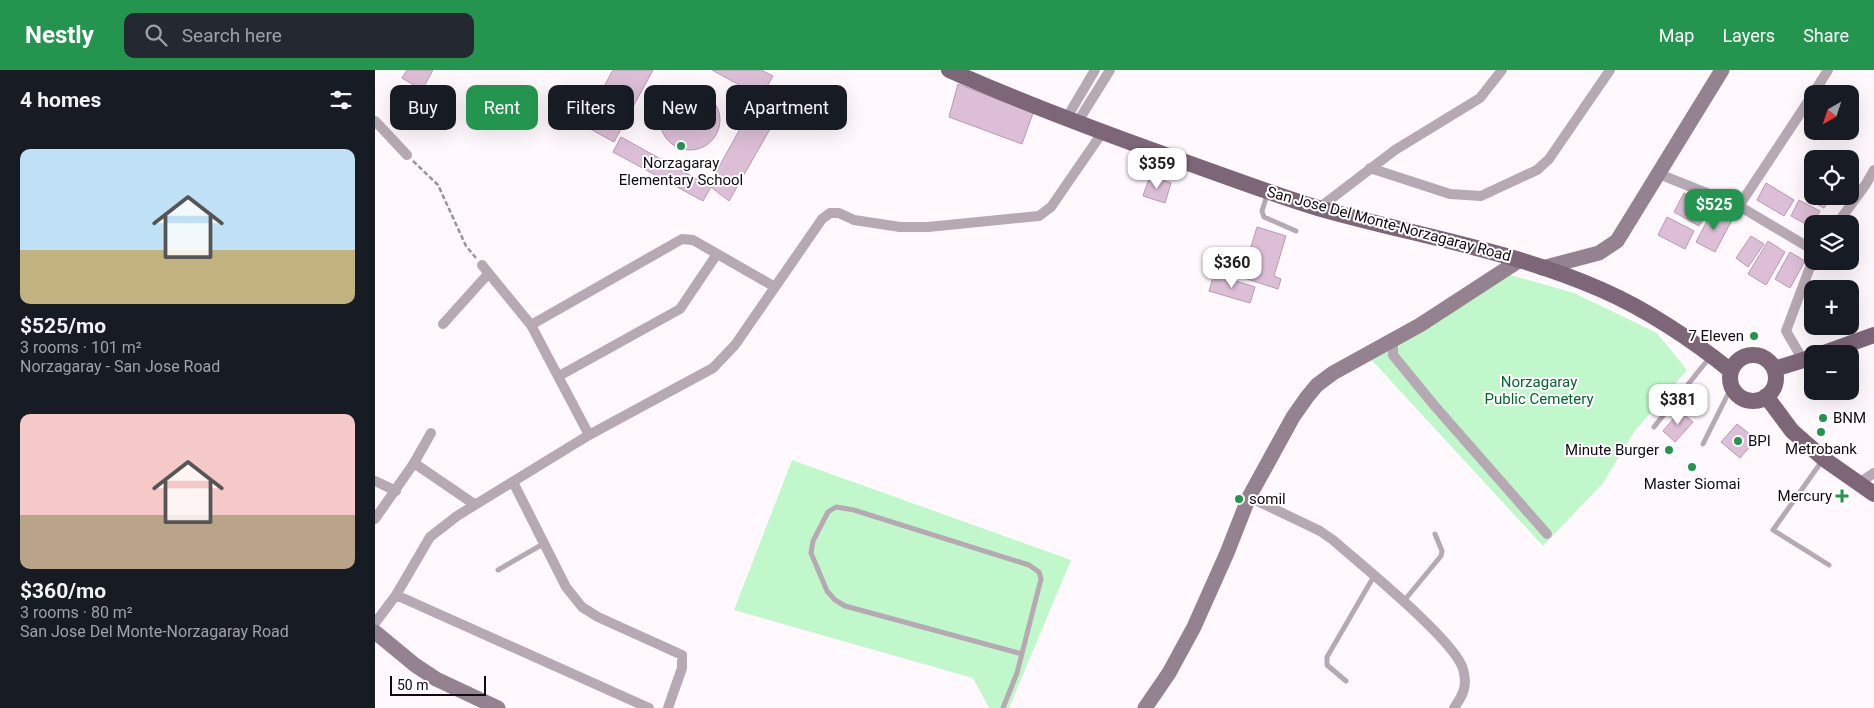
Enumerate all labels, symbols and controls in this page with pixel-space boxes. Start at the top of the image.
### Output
search box [124,13,474,58]
text: Nestly [25,21,94,49]
icon: search [142,21,170,49]
text: Search here [182,24,282,47]
text: Map [1659,25,1694,46]
text: Layers [1722,25,1775,46]
text: Share [1803,25,1849,46]
chip: Buy [390,85,456,130]
chip: Rent [466,85,538,130]
chip: Filters [548,85,634,130]
chip: New [644,85,716,130]
chip: Apartment [726,85,847,130]
north arrow [1804,85,1859,140]
map controls [1804,85,1859,400]
icon: filters [327,86,355,114]
text: 4 homes [20,88,101,112]
marker: Norzagaray Elementary School [675,140,687,152]
pin: $359 [1127,148,1187,190]
button: locate [1804,150,1859,205]
place label: Norzagaray Elementary School [619,154,743,189]
text: $359 [1139,154,1175,173]
icon: home [143,182,233,272]
street label: San Jose Del Monte-Norzagaray Road [1265,183,1513,265]
pin: $525 [1684,189,1744,231]
text: $525 [1696,195,1732,214]
button: layers [1804,215,1859,270]
pin: $360 [1202,246,1262,289]
text: $360 [1214,253,1250,272]
button: + [1804,280,1859,335]
text: $525/mo [20,314,106,338]
place label: 7 Eleven [1688,327,1744,345]
marker: 7 Eleven [1748,330,1760,342]
text: 3 rooms · 101 m² [20,338,142,357]
button: − [1804,345,1859,400]
text: Norzagaray - San Jose Road [20,357,220,376]
park label: Norzagaray Public Cemetery [1484,373,1594,408]
pin: $381 [1648,384,1708,426]
text: $381 [1660,390,1696,409]
place label: BNM [1833,409,1866,427]
marker: BNM [1817,412,1829,424]
marker: Metrobank [1815,426,1827,438]
place label: BPI [1748,432,1771,450]
marker: BPI [1732,435,1744,447]
place label: Metrobank [1785,440,1857,458]
place label: Minute Burger [1565,441,1659,459]
marker: Minute Burger [1663,444,1675,456]
icon: home [143,447,233,537]
marker: Master Siomai [1686,461,1698,473]
place label: Master Siomai [1644,475,1740,493]
place label: Mercury [1778,487,1832,505]
place label: somil [1249,490,1286,508]
marker: Mercury [1836,490,1848,502]
marker: somil [1233,493,1245,505]
text: $360/mo [20,579,106,603]
text: 3 rooms · 80 m² [20,603,133,622]
text: San Jose Del Monte-Norzagaray Road [20,622,289,641]
scale bar [390,673,486,696]
text: 50 m [397,677,429,693]

